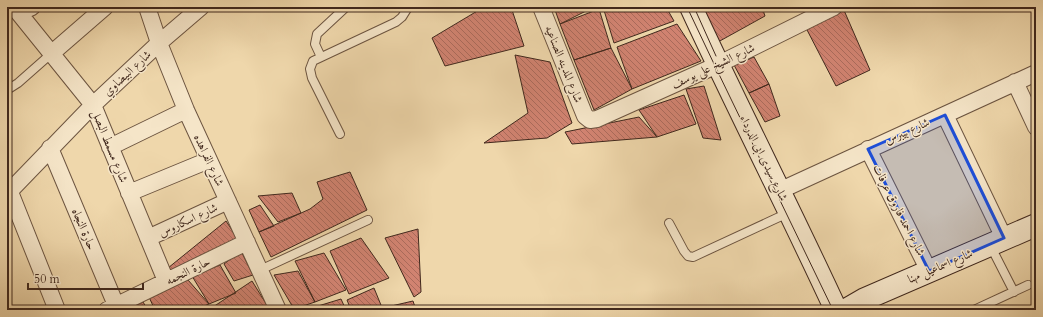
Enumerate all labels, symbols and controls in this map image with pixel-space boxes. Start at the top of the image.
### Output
street label: شارع المدينه الصناعيه [538,23,587,106]
street label: شارع الشيخ على يوسف [669,40,759,95]
street label: شارع البيضاوي [100,47,157,102]
street label: شارع مسمط البصل [85,107,132,186]
street label: شارع سيدى ابى الدرداء [734,112,792,205]
street label: شارع بيبرس [882,114,933,151]
street label: شارع الفراهده [187,131,228,190]
street label: شارع احمد فاروق عرفات [866,162,929,260]
street label: شارع اسكاروس [156,199,222,243]
street label: حارة النجاه [68,206,100,252]
street label: شارع اسماعيل مهنا [905,245,976,290]
street label: حارة النجمه [163,253,213,289]
scale bar [28,265,143,291]
text: 50 m [34,271,61,287]

